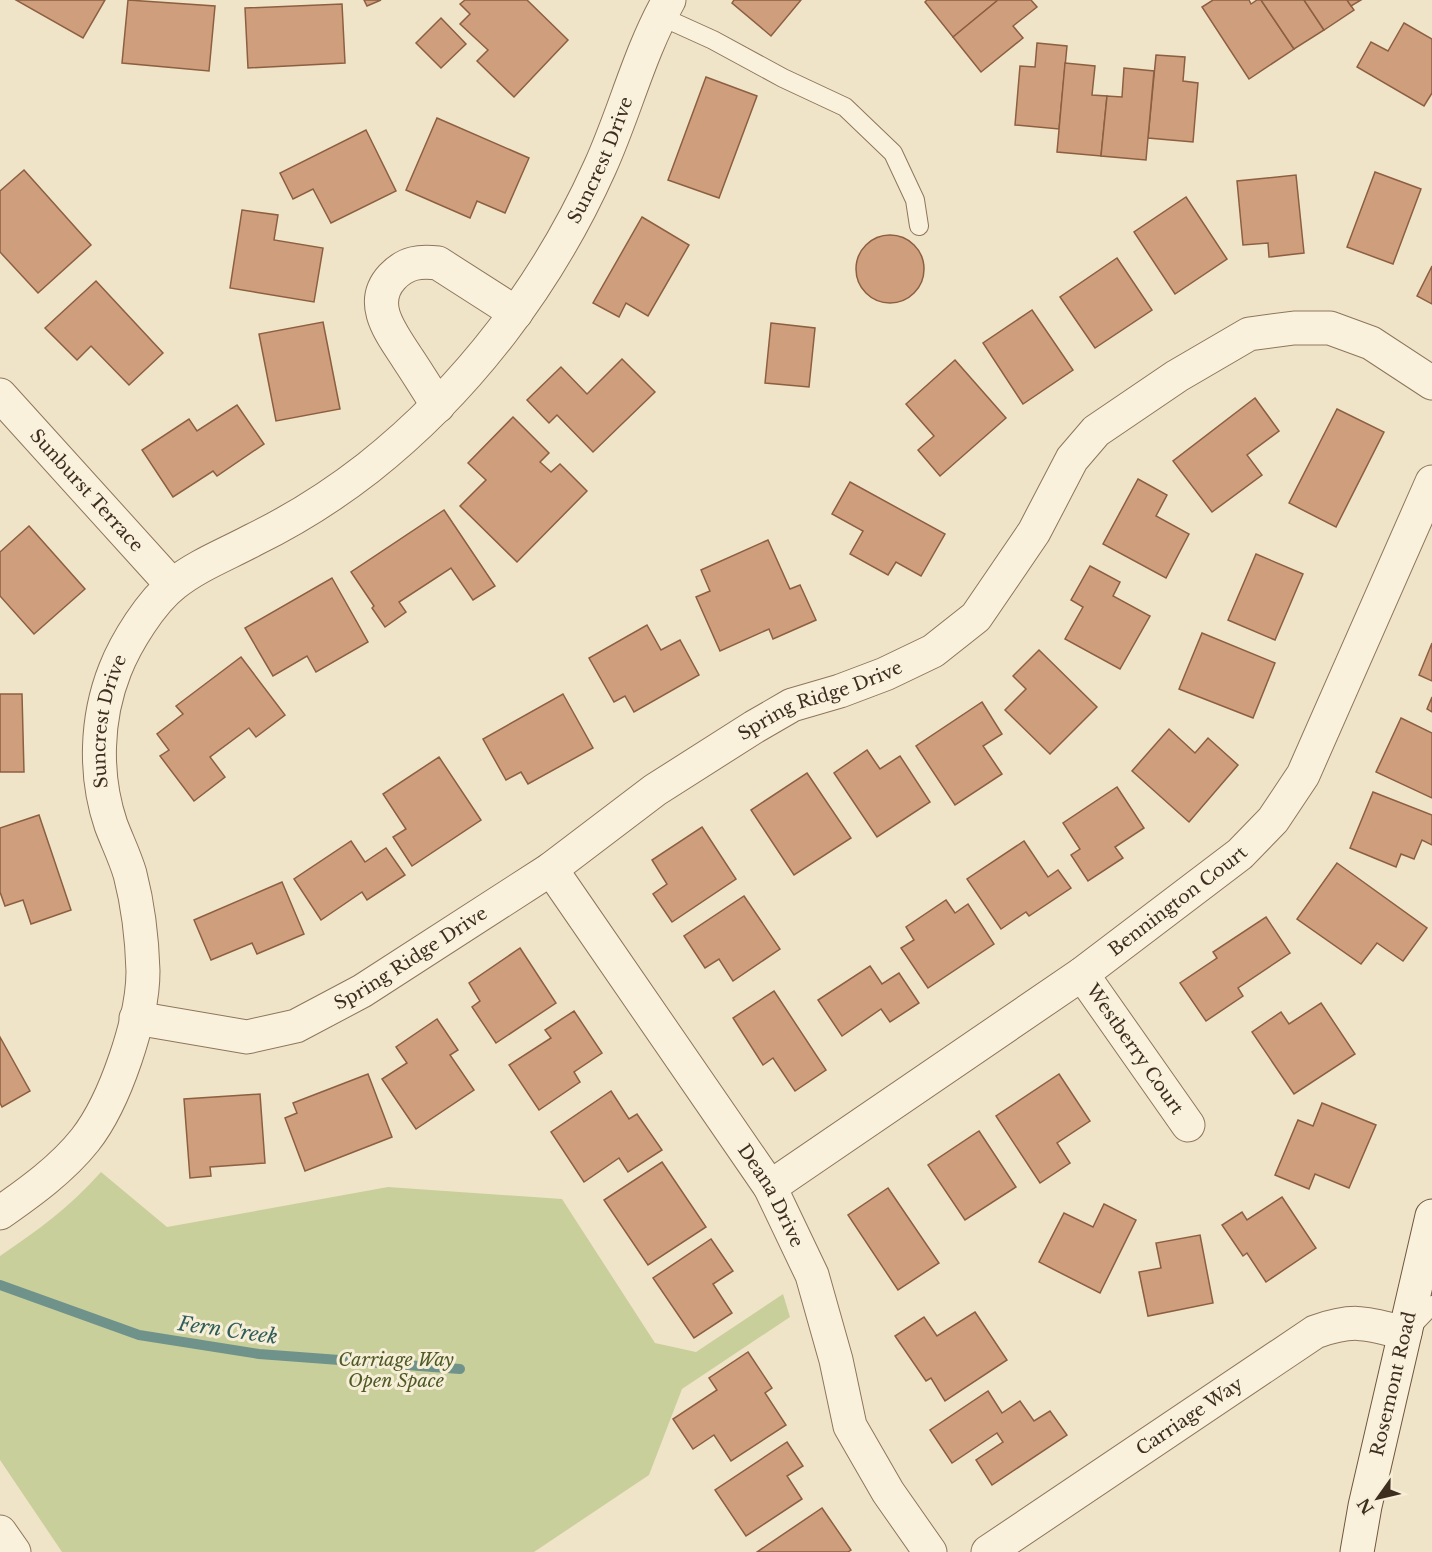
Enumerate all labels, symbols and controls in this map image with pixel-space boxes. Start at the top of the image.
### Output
street label: Suncrest Drive [563,94,638,227]
street label: Sunburst Terrace [25,425,148,557]
street label: Suncrest Drive [88,651,131,790]
street label: Spring Ridge Drive [734,656,906,745]
street label: Bennington Court [1104,842,1252,961]
street label: Spring Ridge Drive [330,902,491,1015]
street label: Westberry Court [1081,979,1188,1119]
street label: Deana Drive [733,1140,808,1251]
street label: Rosemont Road [1366,1309,1421,1458]
water label: Fern Creek [176,1311,279,1349]
park label: Carriage Way Open Space [338,1349,454,1392]
street label: Carriage Way [1132,1372,1248,1460]
north arrow [1348,1468,1408,1528]
text: N [1353,1495,1378,1518]

